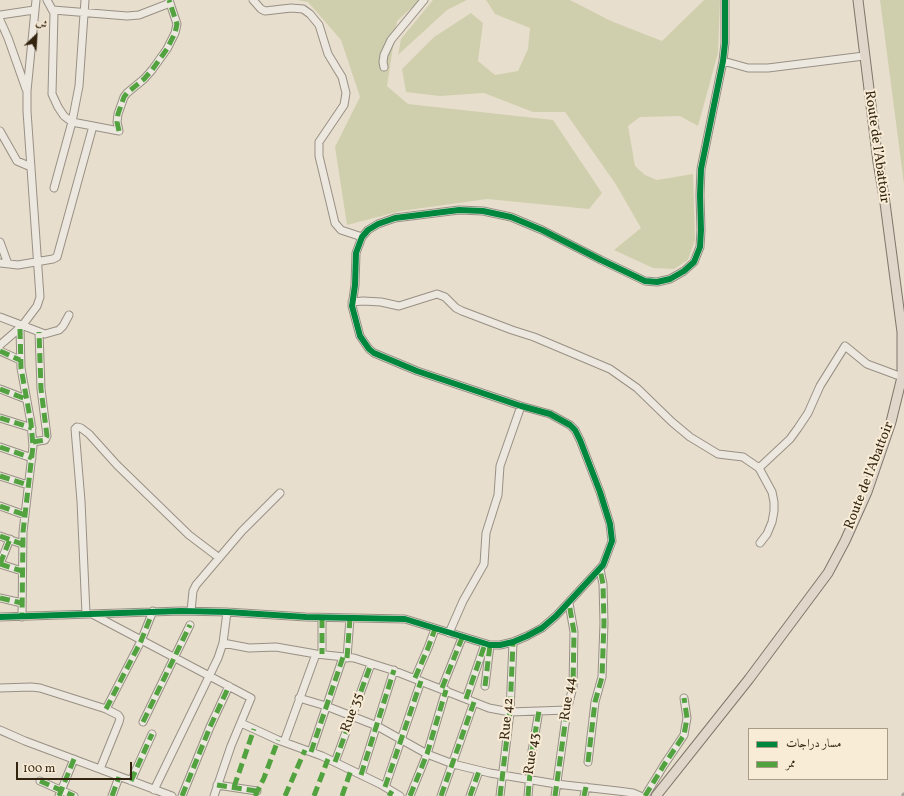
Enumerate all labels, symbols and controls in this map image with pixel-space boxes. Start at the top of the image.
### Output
north arrow [16,16,56,56]
text: ش [33,16,49,34]
street label: Route de l’Abattoir [860,90,892,204]
street label: Route de l’Abattoir [842,420,898,532]
street label: Rue 44 [558,676,580,722]
street label: Rue 35 [338,691,368,735]
street label: Rue 42 [498,697,518,741]
legend [748,728,888,780]
street label: Rue 43 [522,732,544,776]
text: مسار دراجات [786,736,841,752]
scale bar [18,754,134,780]
text: ممر [786,756,796,772]
text: 100 m [23,761,55,777]

